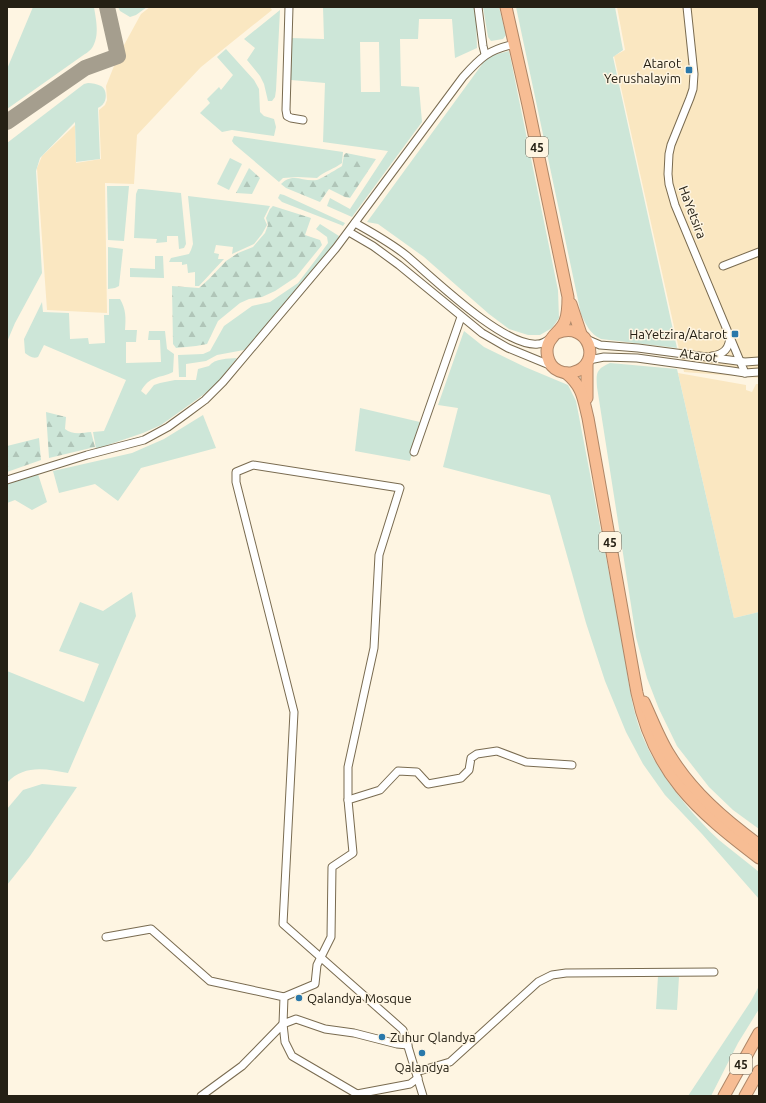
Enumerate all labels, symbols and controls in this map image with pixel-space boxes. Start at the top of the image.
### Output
place label: Atarot Yerushalayim [604,56,681,85]
marker: Atarot Yerushalayim [684,65,694,75]
road number: 45 [526,137,548,157]
street label: HaYetsira [677,184,709,240]
place label: HaYetzira/Atarot [629,327,727,341]
marker: HaYetzira/Atarot [730,329,740,339]
street label: Atarot [679,345,719,365]
road number: 45 [599,532,621,552]
place label: Qalandya Mosque [307,991,412,1006]
marker: Qalandya Mosque [294,993,304,1003]
place label: Zuhur Qlandya [390,1030,476,1045]
marker: Zuhur Qlandya [377,1032,387,1042]
marker: Qalandya [417,1048,427,1058]
road number: 45 [730,1054,752,1074]
place label: Qalandya [395,1060,449,1075]

